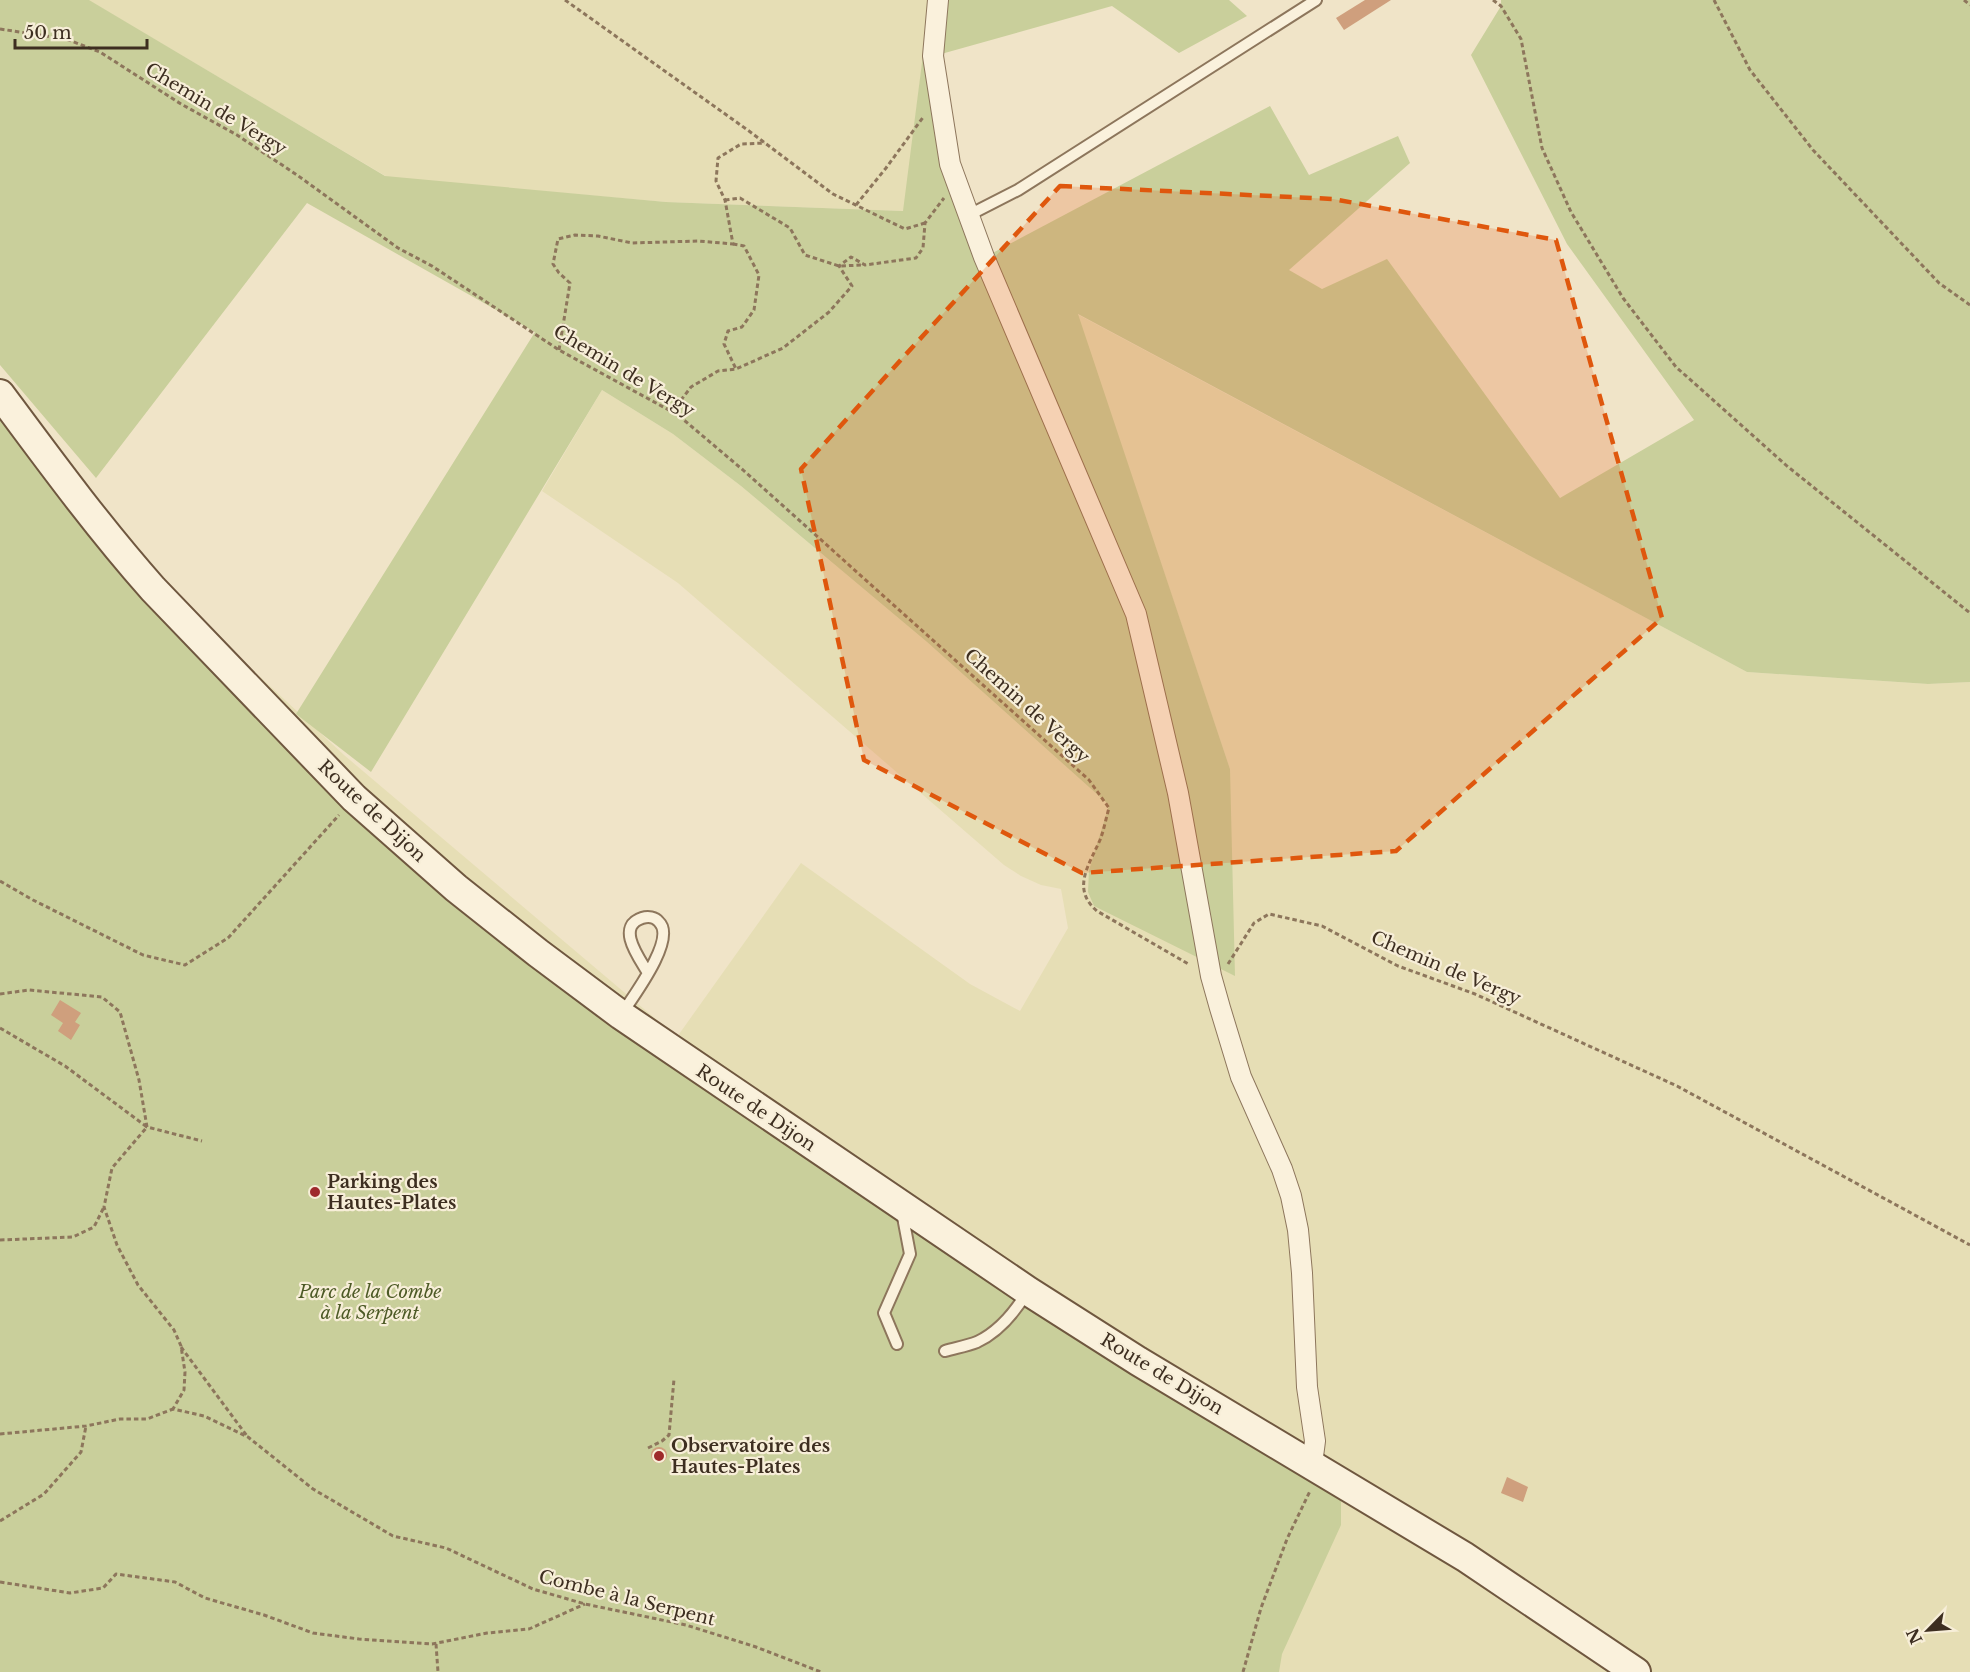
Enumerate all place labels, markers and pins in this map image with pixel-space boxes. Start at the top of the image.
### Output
place label: Parking des Hautes-Plates [327,1171,456,1214]
marker: Parking des Hautes-Plates [308,1185,322,1199]
place label: Observatoire des Hautes-Plates [671,1435,830,1478]
marker: Observatoire des Hautes-Plates [652,1449,666,1463]

